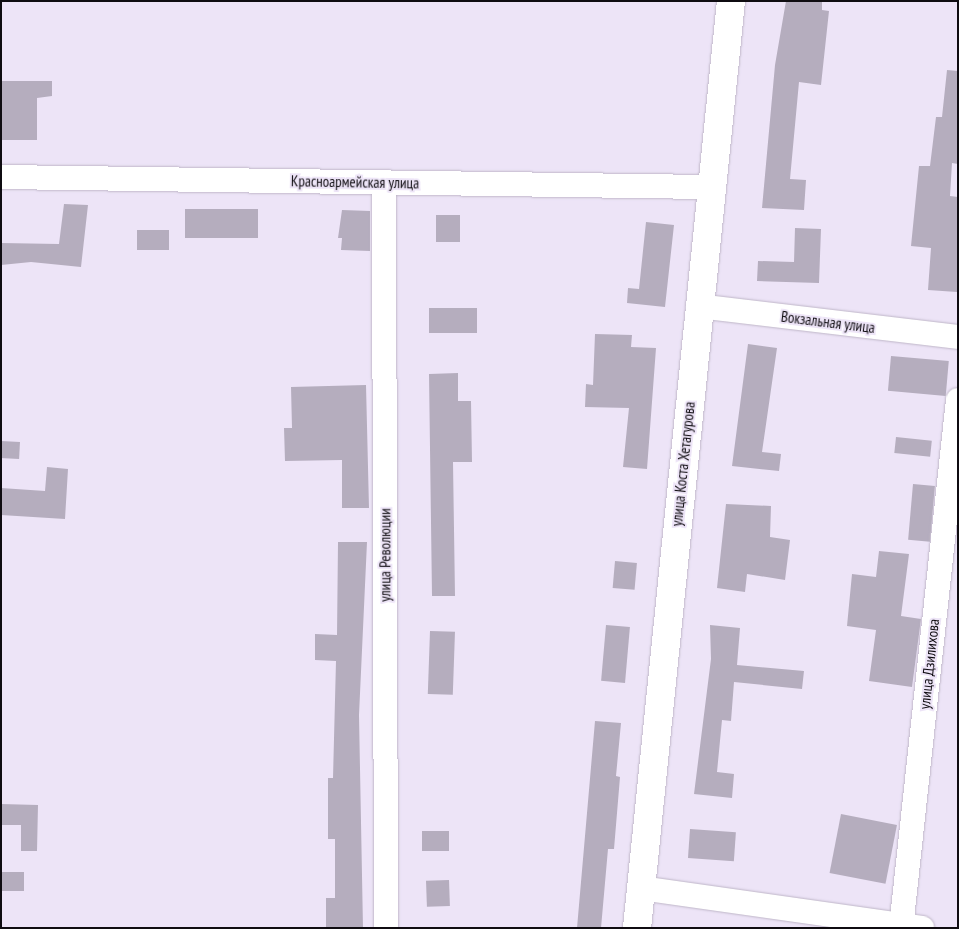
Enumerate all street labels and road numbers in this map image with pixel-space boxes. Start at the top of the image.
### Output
street label: Красноармейская улица [291,172,419,192]
street label: Вокзальная улица [780,307,876,337]
street label: улица Коста Хетагурова [667,401,699,527]
street label: улица Революции [376,508,394,602]
street label: улица Дзилихова [915,618,943,710]

